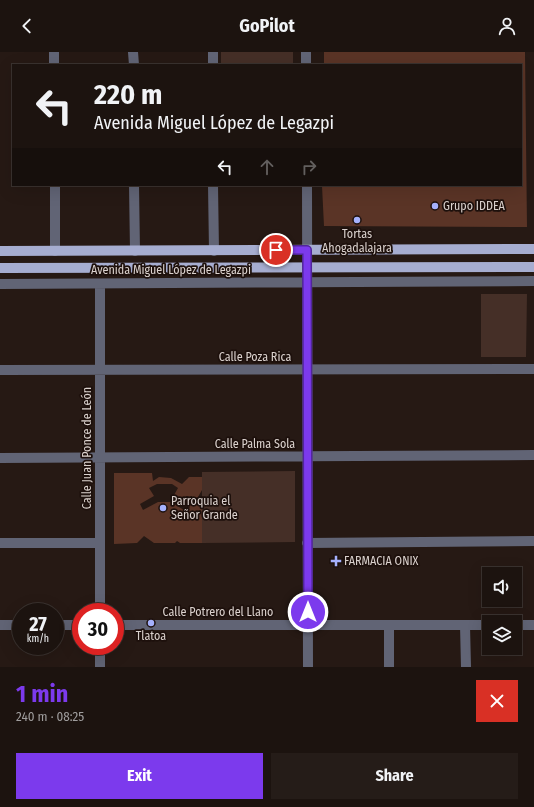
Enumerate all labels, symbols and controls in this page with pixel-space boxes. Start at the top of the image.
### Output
icon: back [16,15,38,37]
text: GoPilot [239,15,295,37]
icon: person [496,15,518,37]
text: 220 m [94,78,162,111]
icon: left [28,80,80,132]
text: Avenida Miguel López de Legazpi [94,112,334,134]
icon: left [214,156,236,178]
icon: ahead [256,156,278,178]
icon: right [298,156,320,178]
place label: Grupo IDDEA [443,199,506,213]
marker: Grupo IDDEA [430,201,440,211]
marker: Tortas Ahogadalajara [352,215,362,225]
place label: Tortas Ahogadalajara [322,227,392,255]
pin [259,233,293,267]
icon: arrive [265,239,287,261]
street label: Avenida Miguel López de Legazpi [91,263,251,277]
street label: Calle Poza Rica [219,350,291,364]
street label: Calle Juan Ponce de León [80,387,94,509]
street label: Calle Palma Sola [215,437,295,451]
place label: Parroquia el Señor Grande [171,494,238,522]
marker: Parroquia el Señor Grande [158,503,168,513]
place label: FARMACIA ONIX [344,554,419,568]
marker: FARMACIA ONIX [331,556,341,566]
map controls [482,567,522,655]
button: sound [482,567,522,607]
position arrow [287,591,329,633]
speed limit sign: 30 [72,603,124,655]
street label: Calle Potrero del Llano [163,605,273,619]
text: 27 [29,612,47,636]
button: layers [482,615,522,655]
marker: Tlatoa [146,618,156,628]
place label: Tlatoa [136,629,166,643]
text: km/h [27,633,49,645]
text: 1 min [16,680,68,708]
button: close [476,680,518,722]
text: 240 m · 08:25 [16,709,84,724]
button: Exit [16,753,263,799]
button: Share [271,753,518,799]

